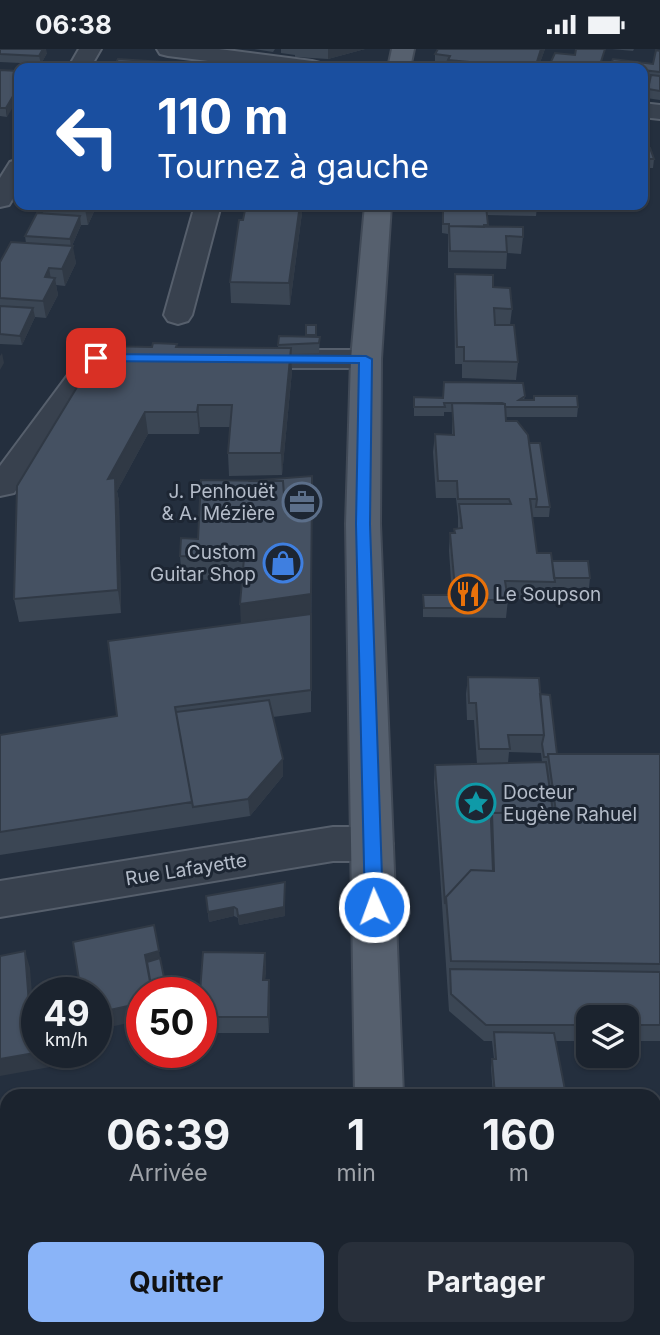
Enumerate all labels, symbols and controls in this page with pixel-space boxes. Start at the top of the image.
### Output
text: 06:38 [35,9,112,40]
text: 110 m [157,87,289,146]
icon: left [42,91,133,182]
text: Tournez à gauche [157,147,429,186]
pin [66,328,126,388]
icon: arrive [77,339,115,377]
place label: J. Penhouët & A. Mézière [161,480,275,525]
office icon: J. Penhouët & A. Mézière [281,481,323,523]
place label: Custom Guitar Shop [150,541,256,586]
shop icon: Custom Guitar Shop [262,542,304,584]
restaurant icon: Le Soupson [447,573,489,615]
place label: Le Soupson [495,583,601,606]
place label: Docteur Eugène Rahuel [503,781,637,826]
place icon: Docteur Eugène Rahuel [455,782,497,824]
street label: Rue Lafayette [124,849,248,890]
position arrow [337,870,411,944]
speed limit sign: 50 [126,977,217,1068]
text: 49 [43,992,90,1034]
map controls [576,1005,639,1068]
button: layers [576,1005,639,1068]
text: km/h [45,1029,88,1050]
text: 06:39 [106,1109,230,1160]
text: 1 [347,1109,365,1160]
text: 160 [482,1109,556,1160]
text: Arrivée [129,1159,208,1187]
text: min [336,1159,376,1187]
text: m [509,1159,529,1187]
button: Quitter [28,1242,324,1322]
button: Partager [338,1242,634,1322]

